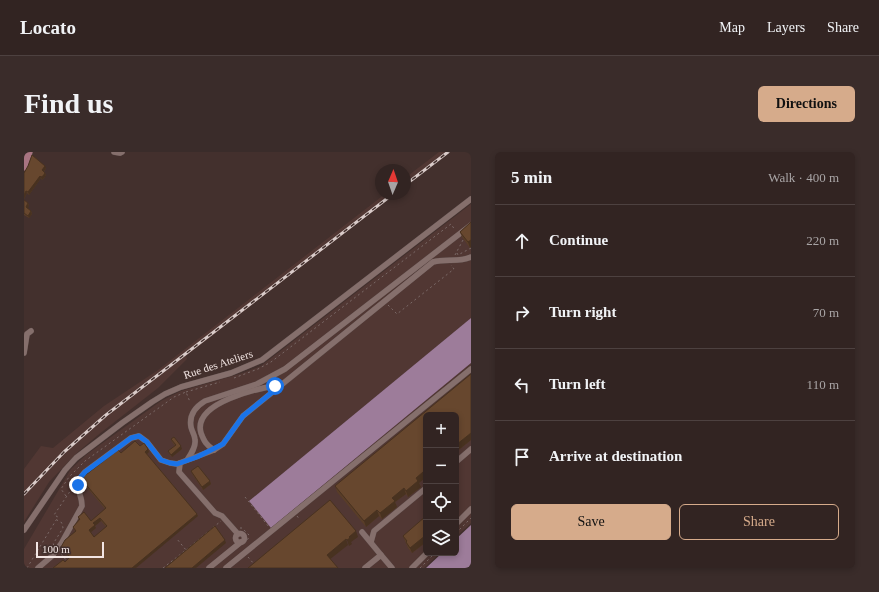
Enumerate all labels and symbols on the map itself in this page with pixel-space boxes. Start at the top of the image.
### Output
north arrow [375,164,411,200]
street label: Rue des Ateliers [182,347,254,381]
route start [266,377,284,395]
route end [69,476,87,494]
scale bar [36,540,104,559]

